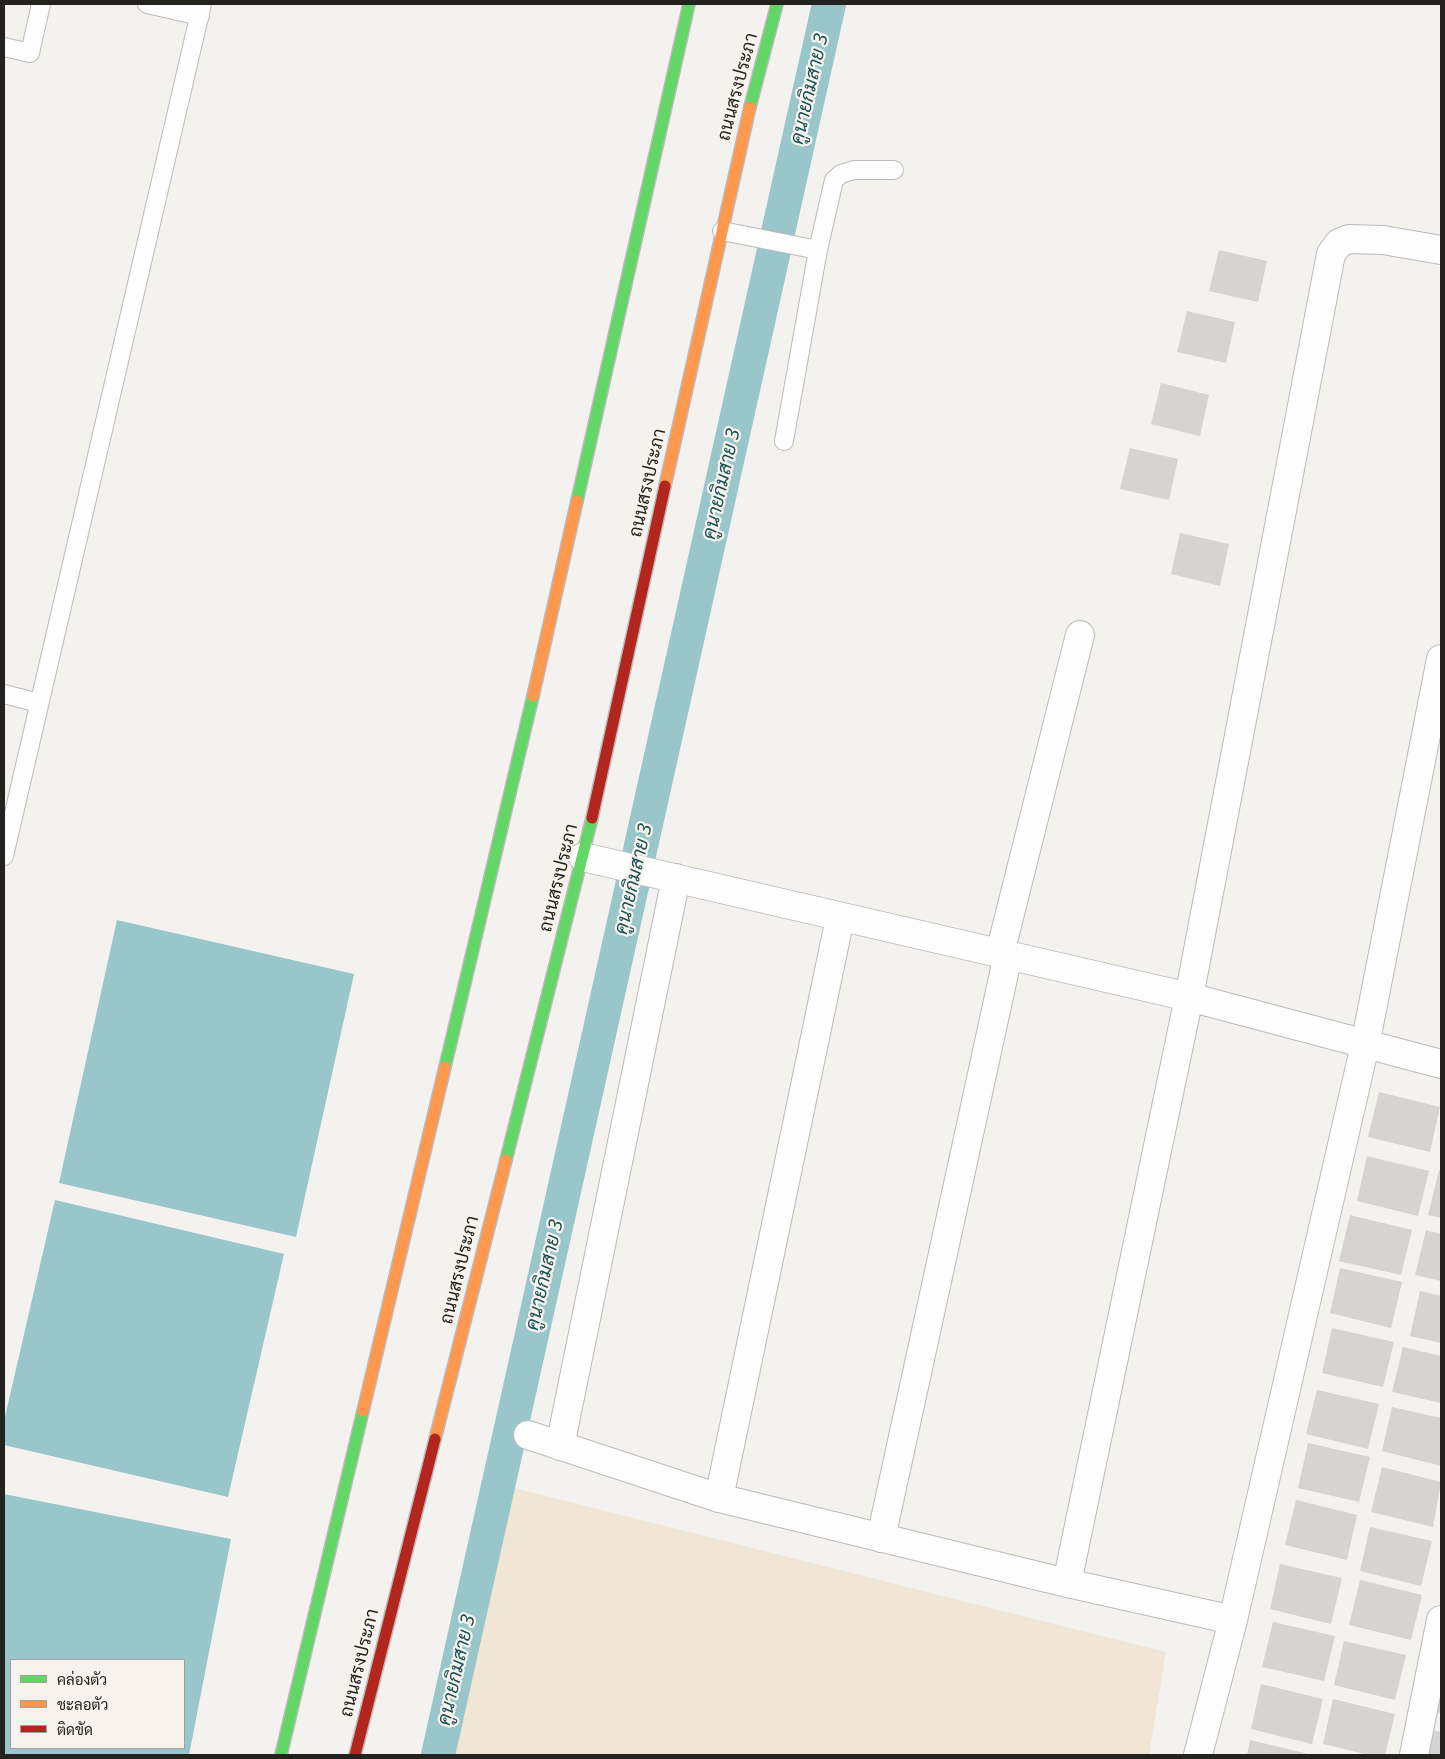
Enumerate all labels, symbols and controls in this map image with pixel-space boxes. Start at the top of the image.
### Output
street label: ถนนสรงประภา [713,31,763,143]
water label: คูนายกิมสาย 3 [786,31,834,147]
water label: คูนายกิมสาย 3 [698,426,746,542]
street label: ถนนสรงประภา [625,427,671,539]
water label: คูนายกิมสาย 3 [610,821,658,937]
street label: ถนนสรงประภา [535,822,583,934]
street label: ถนนสรงประภา [436,1214,484,1326]
water label: คูนายกิมสาย 3 [521,1217,569,1333]
street label: ถนนสรงประภา [336,1607,384,1719]
water label: คูนายกิมสาย 3 [433,1612,481,1728]
legend [10,1659,185,1749]
text: คล่องตัว [57,1669,107,1689]
text: ชะลอตัว [57,1694,108,1714]
text: ติดขัด [57,1719,93,1739]

